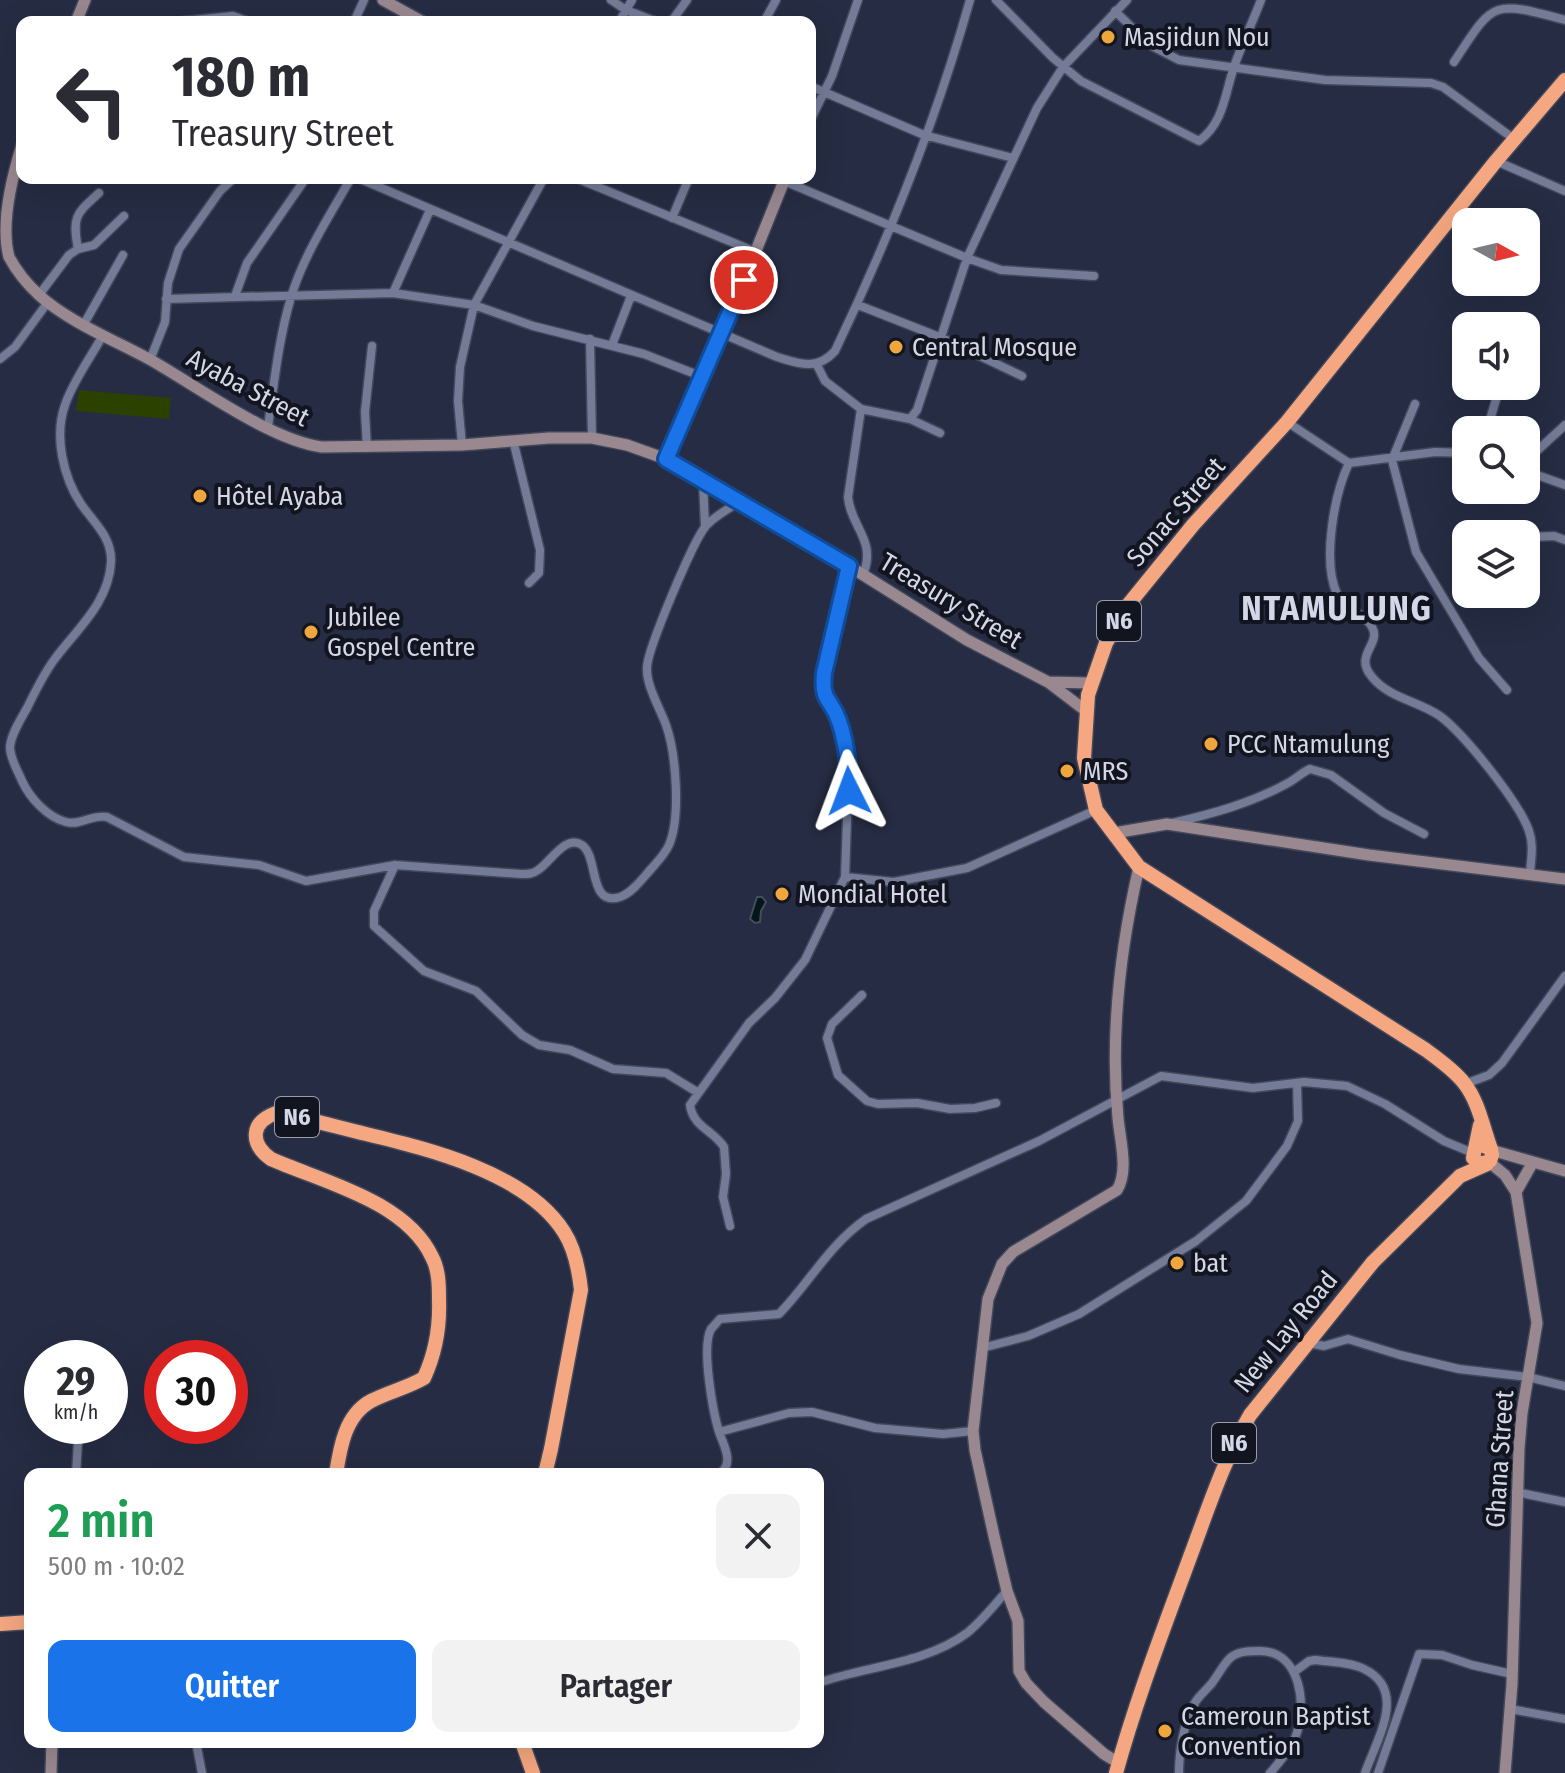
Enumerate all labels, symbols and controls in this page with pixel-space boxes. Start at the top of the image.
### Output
place label: Masjidun Nou [1124,22,1270,53]
marker: Masjidun Nou [1099,28,1117,46]
text: 180 m [172,44,310,111]
icon: left [40,48,144,152]
text: Treasury Street [172,112,394,156]
north arrow [1452,208,1540,296]
map controls [1452,208,1540,608]
pin [710,246,778,314]
icon: arrive [722,258,766,302]
button: sound [1452,312,1540,400]
place label: Central Mosque [912,332,1077,363]
marker: Central Mosque [887,338,905,356]
street label: Ayaba Street [182,343,315,433]
button: search [1452,416,1540,504]
street label: Sonac Street [1120,451,1232,573]
place label: Hôtel Ayaba [216,481,343,512]
marker: Hôtel Ayaba [191,487,209,505]
button: layers [1452,520,1540,608]
street label: Treasury Street [874,546,1028,656]
district label: NTAMULUNG [1241,588,1433,629]
road number: N6 [1097,601,1141,641]
place label: Jubilee Gospel Centre [327,602,475,663]
marker: Jubilee Gospel Centre [302,623,320,641]
place label: PCC Ntamulung [1227,729,1390,760]
marker: PCC Ntamulung [1202,735,1220,753]
position arrow [807,749,891,833]
place label: MRS [1083,756,1128,787]
marker: MRS [1058,762,1076,780]
place label: Mondial Hotel [798,879,947,910]
marker: Mondial Hotel [773,885,791,903]
road number: N6 [275,1097,319,1137]
place label: bat [1193,1248,1228,1279]
marker: bat [1168,1254,1186,1272]
street label: New Lay Road [1228,1265,1344,1399]
speed limit sign: 30 [144,1340,248,1444]
text: 29 [56,1358,95,1406]
street label: Ghana Street [1480,1389,1520,1529]
text: km/h [54,1400,98,1424]
road number: N6 [1212,1423,1256,1463]
text: 2 min [48,1492,155,1550]
button: close [716,1494,800,1578]
text: 500 m · 10:02 [48,1551,185,1582]
button: Quitter [48,1640,416,1732]
button: Partager [432,1640,800,1732]
place label: Cameroun Baptist Convention [1181,1701,1371,1762]
marker: Cameroun Baptist Convention [1156,1722,1174,1740]

